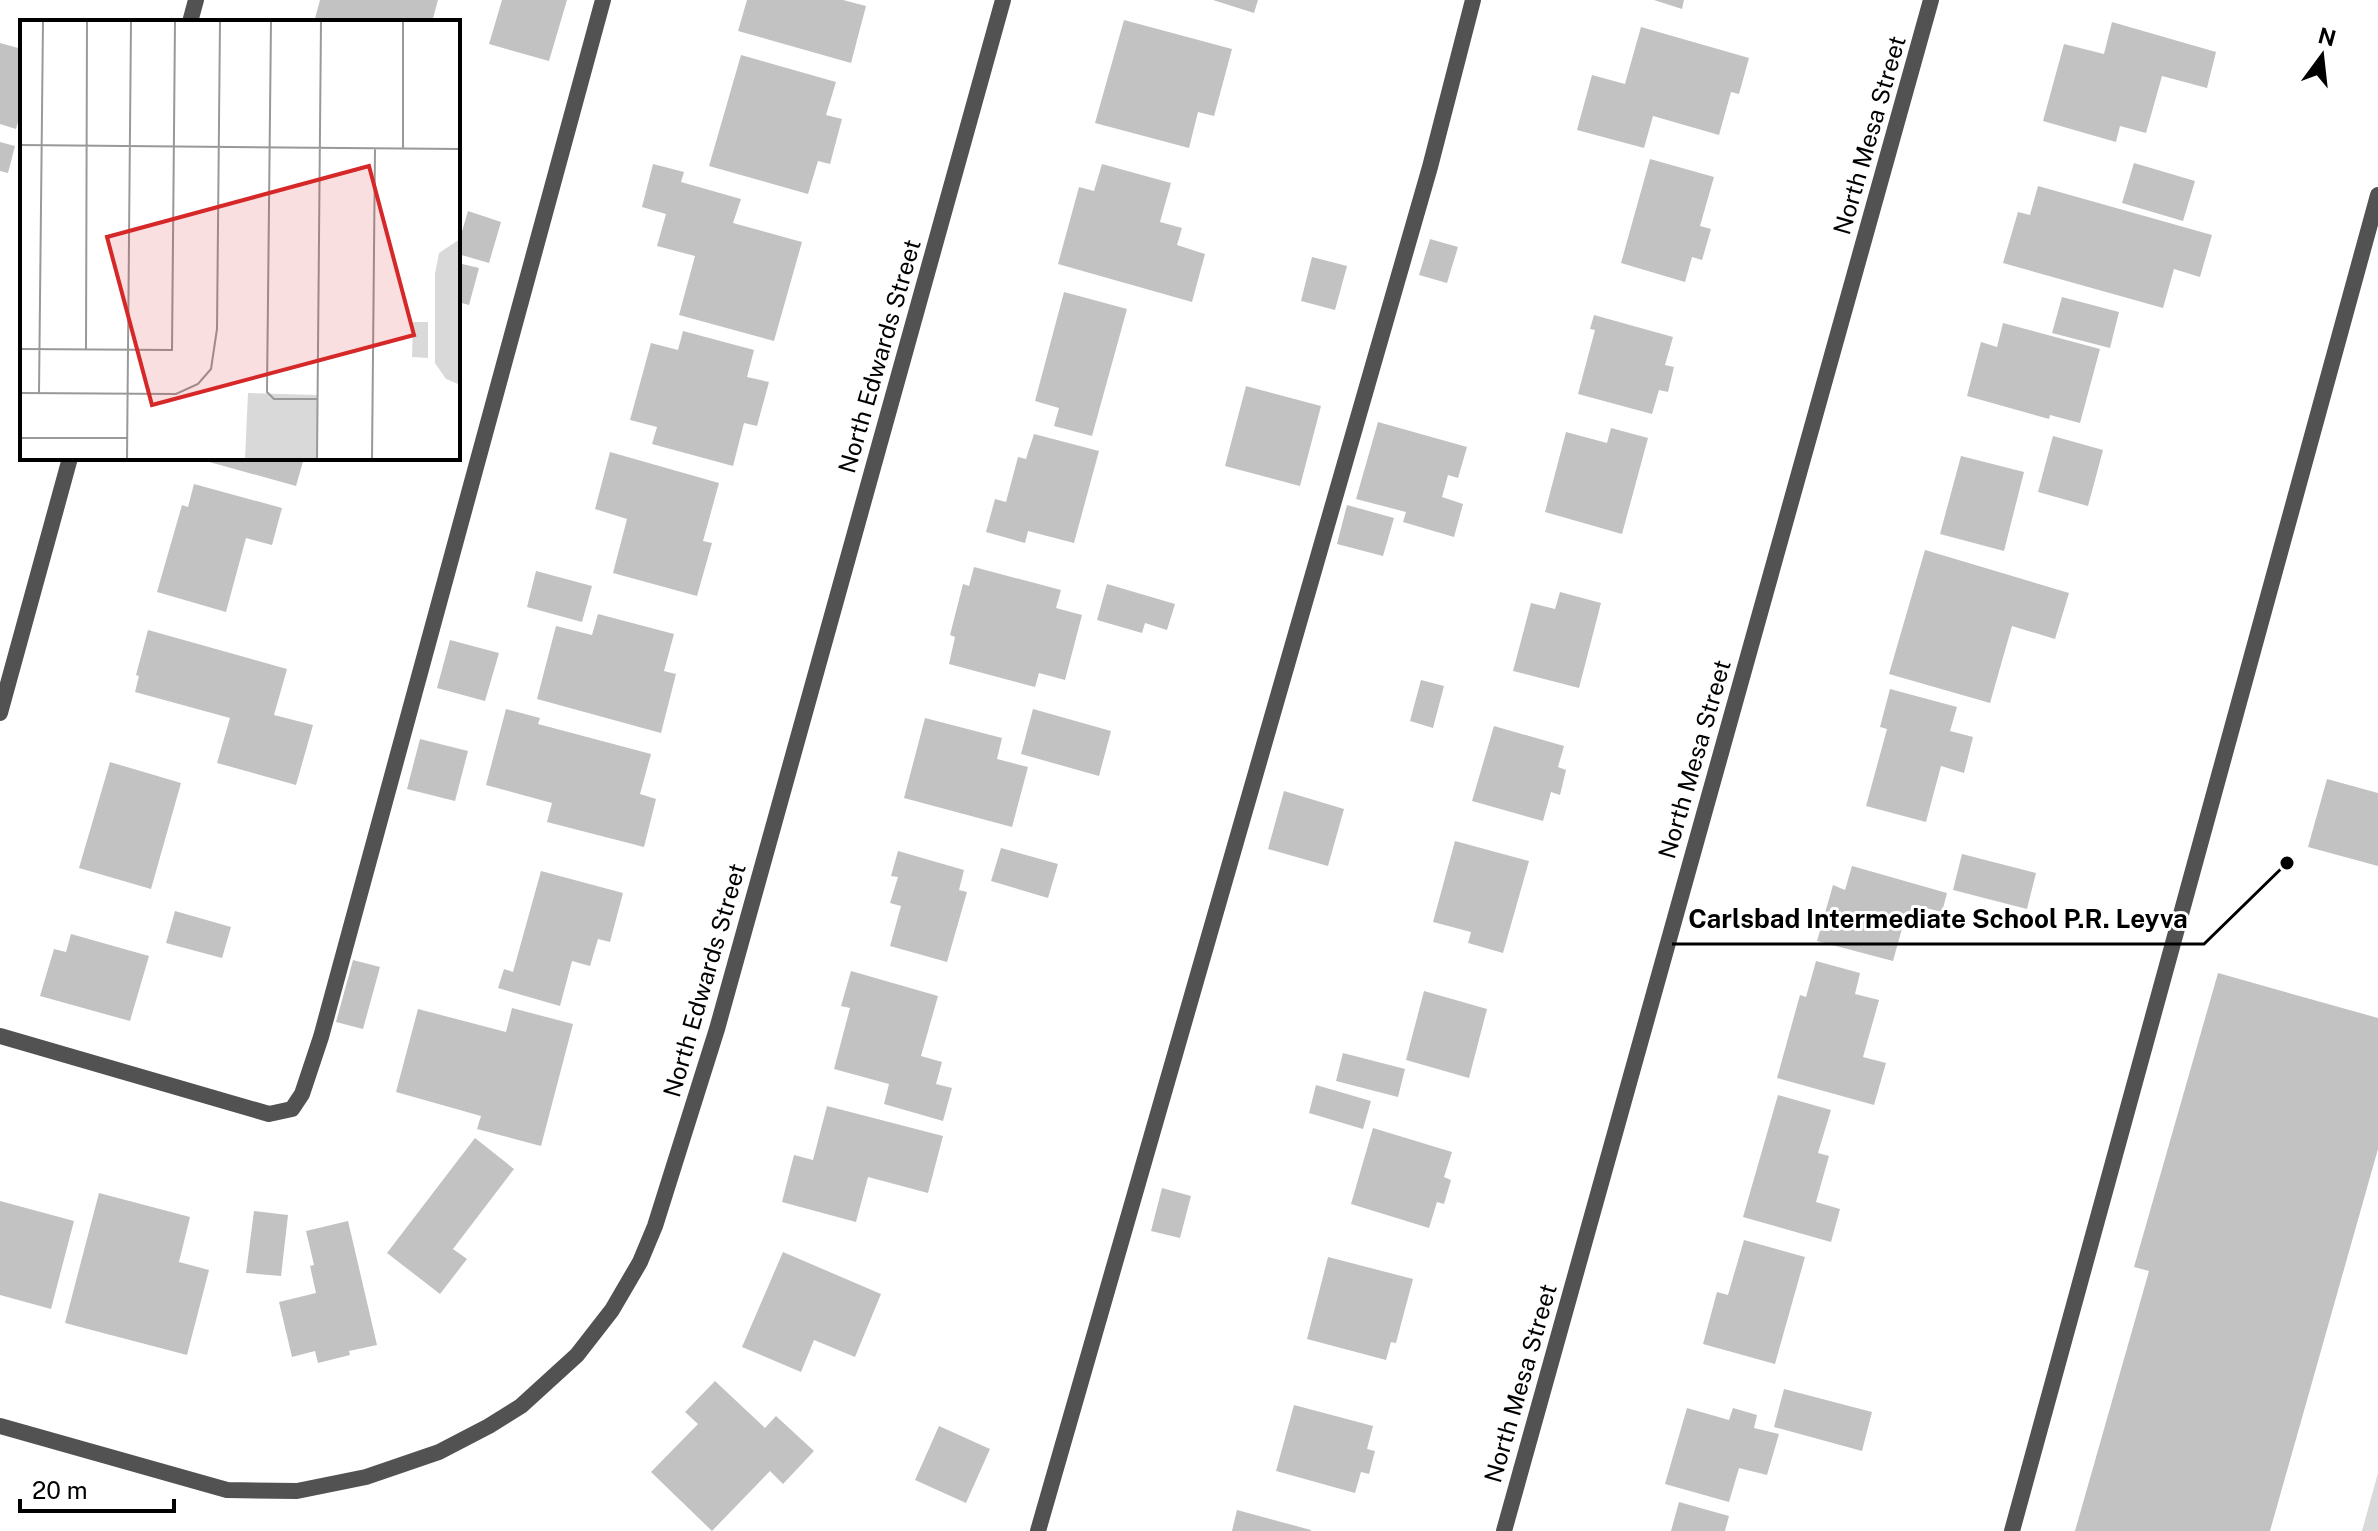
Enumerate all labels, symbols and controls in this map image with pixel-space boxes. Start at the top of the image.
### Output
north arrow [2282,16,2362,96]
inset map [20,20,460,460]
text: N [2315,22,2339,51]
street label: North Mesa Street [1827,32,1911,238]
street label: North Edwards Street [832,236,926,476]
street label: North Mesa Street [1652,656,1736,862]
street label: North Edwards Street [657,860,751,1100]
callout: Carlsbad Intermediate School P.R. Leyva [1672,894,2204,944]
text: Carlsbad Intermediate School P.R. Leyva [1688,903,2188,934]
street label: North Mesa Street [1478,1280,1562,1486]
scale bar [20,1463,174,1513]
text: 20 m [32,1476,88,1504]

